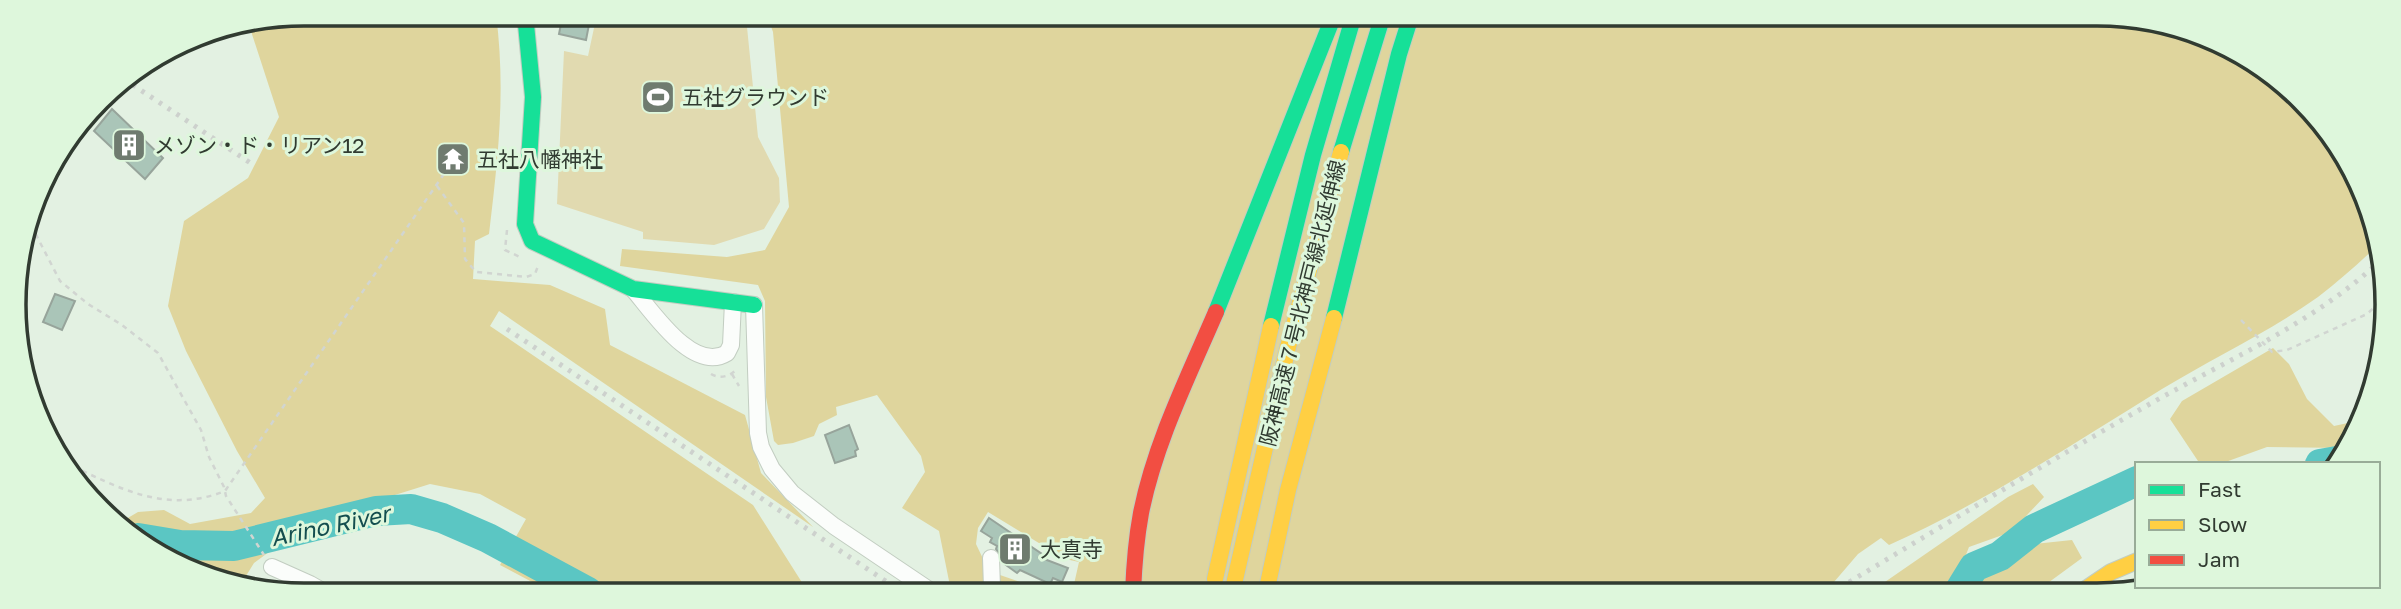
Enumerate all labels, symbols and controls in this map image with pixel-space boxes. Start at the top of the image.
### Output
sports icon: 五社グラウンド [639,78,677,116]
place label: 五社グラウンド [682,84,829,110]
building icon: メゾン・ド・リアン12 [110,126,148,164]
place label: メゾン・ド・リアン12 [154,132,365,158]
temple icon: 五社八幡神社 [434,140,472,178]
place label: 五社八幡神社 [477,146,603,172]
street label: 阪神高速７号北神戸線北延伸線 [1254,157,1350,449]
legend [2135,462,2380,588]
text: Fast [2198,476,2241,502]
water label: Arino River [268,498,395,551]
text: Slow [2198,511,2247,537]
building icon: 大真寺 [996,530,1034,568]
place label: 大真寺 [1040,536,1103,562]
text: Jam [2198,546,2240,572]

